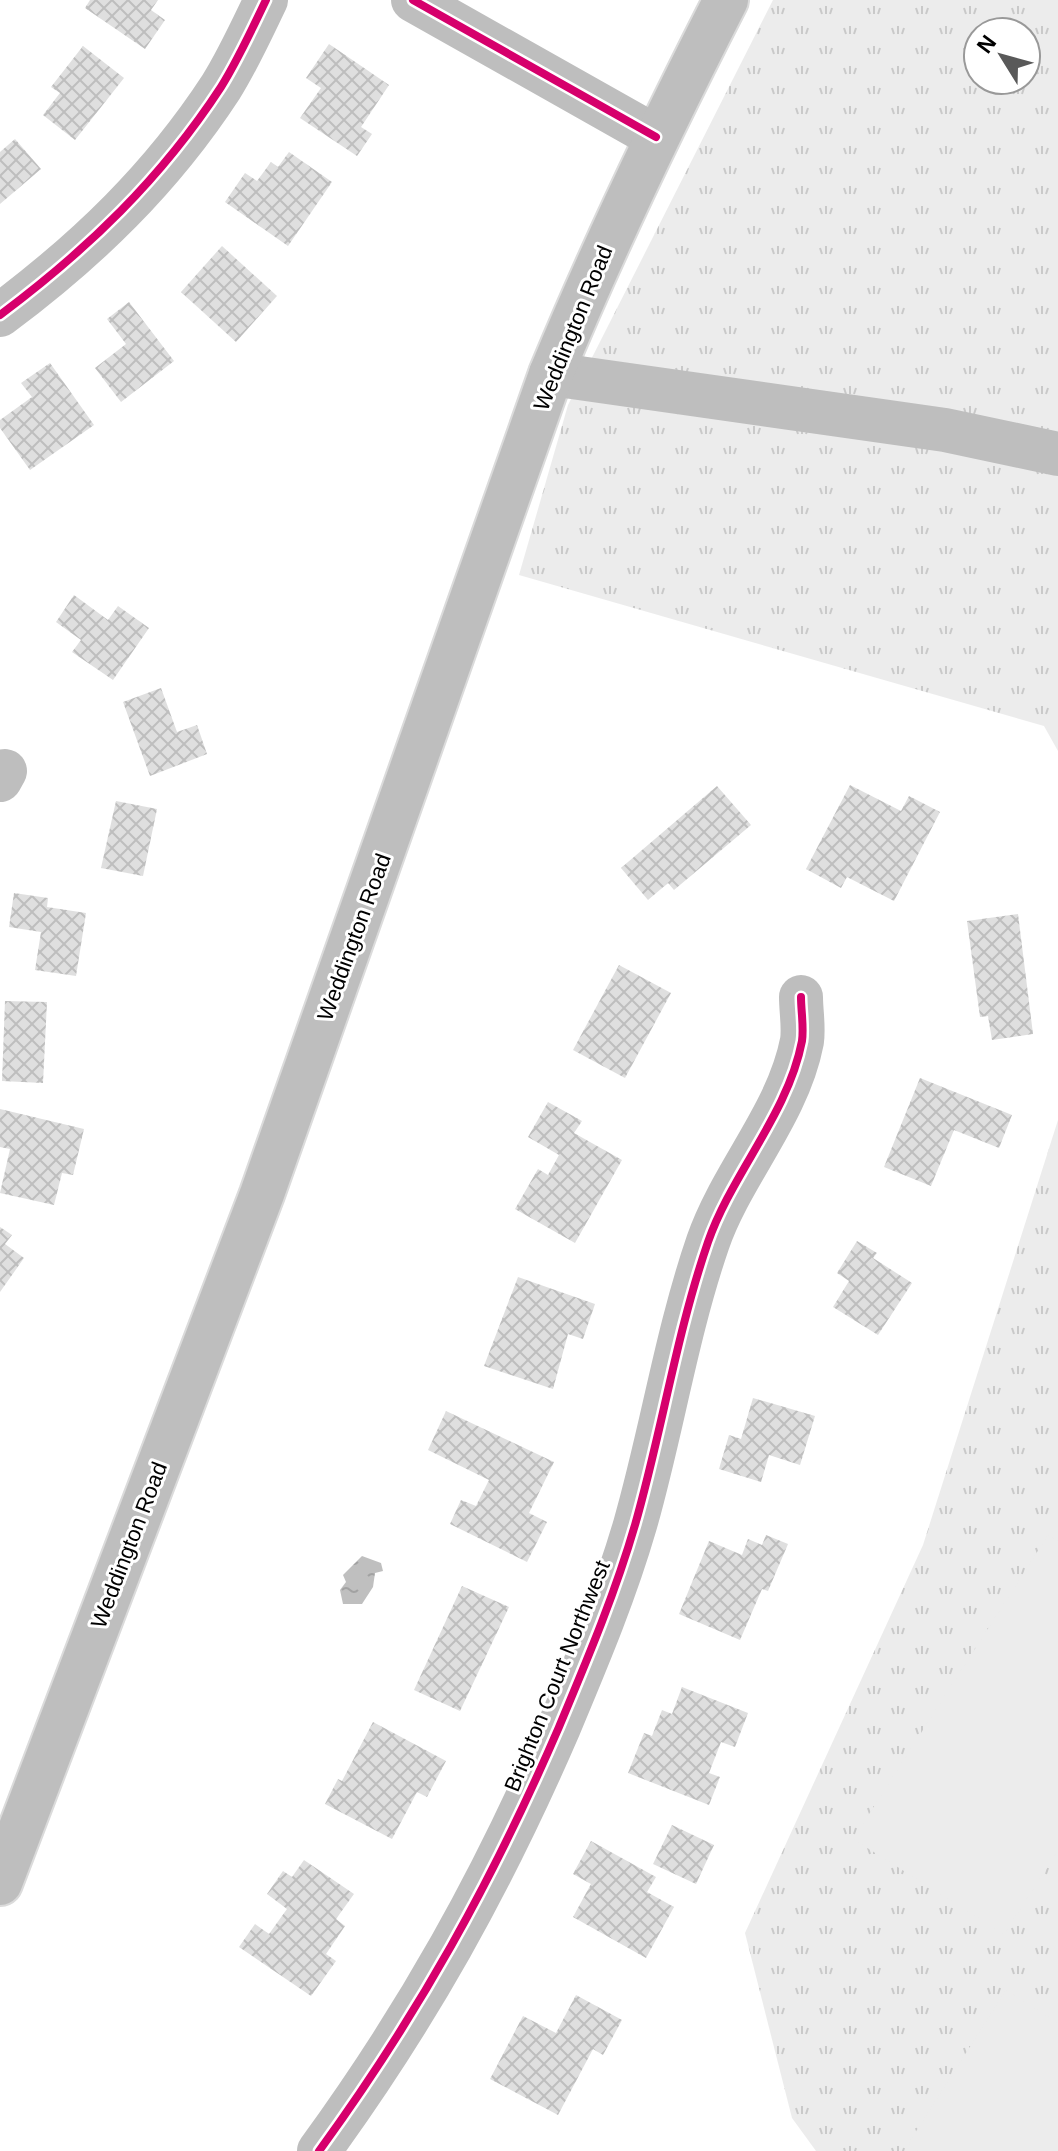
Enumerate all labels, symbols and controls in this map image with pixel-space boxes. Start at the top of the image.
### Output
north arrow [962,16,1042,96]
text: N [972,30,1001,58]
street label: Weddington Road [528,242,618,414]
street label: Weddington Road [312,850,396,1024]
street label: Weddington Road [86,1458,172,1632]
street label: Brighton Court Northwest [499,1557,615,1795]

